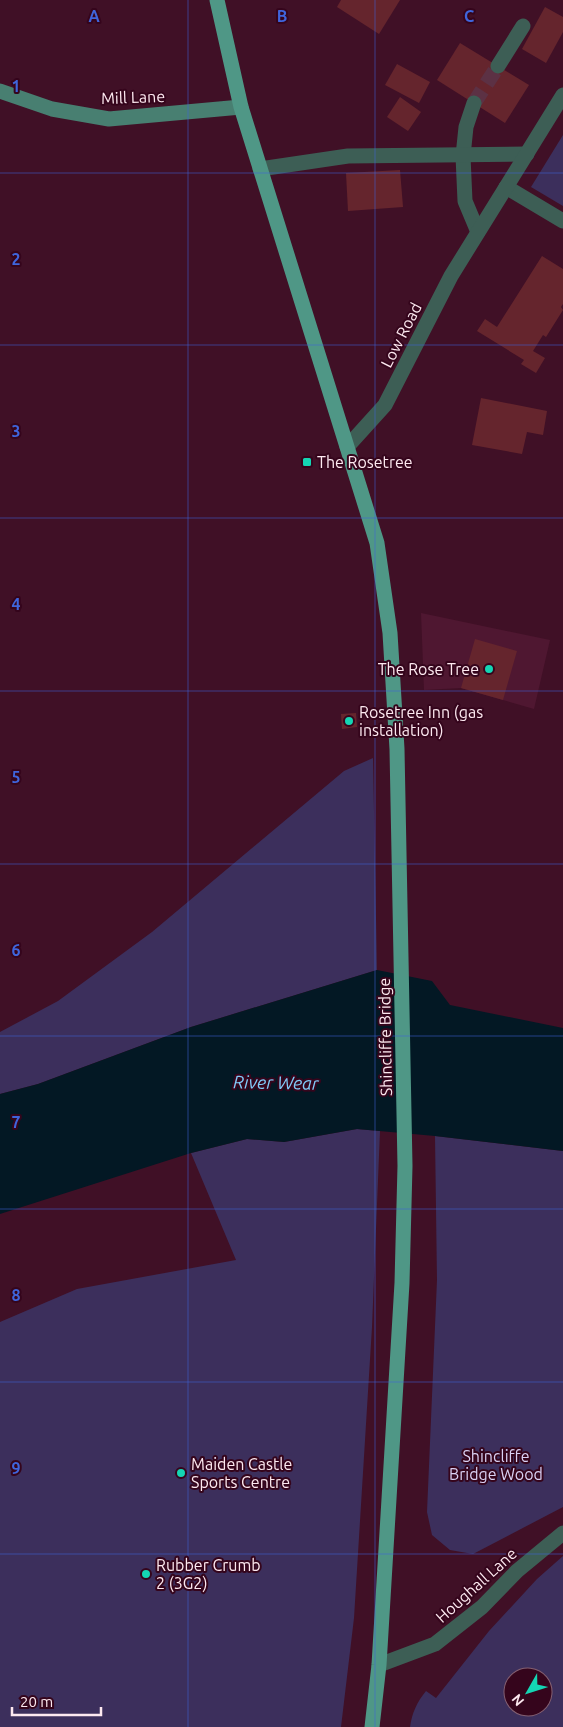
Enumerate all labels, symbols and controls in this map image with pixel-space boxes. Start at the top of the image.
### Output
text: A [88,7,100,25]
text: B [277,7,287,25]
text: C [464,7,474,25]
text: 1 [11,77,21,95]
street label: Mill Lane [101,87,165,107]
text: 2 [11,250,21,268]
street label: Low Road [377,300,425,370]
text: 3 [11,422,21,440]
place label: The Rosetree [317,453,413,471]
marker: The Rosetree [301,456,313,468]
text: 4 [11,595,21,613]
place label: The Rose Tree [378,660,479,678]
marker: The Rose Tree [483,663,495,675]
place label: Rosetree Inn (gas installation) [359,703,483,740]
marker: Rosetree Inn (gas installation) [343,715,355,727]
text: 5 [11,768,21,786]
text: 6 [11,941,21,959]
street label: Shincliffe Bridge [375,978,395,1096]
water label: River Wear [233,1071,320,1093]
text: 7 [11,1113,21,1131]
text: 8 [11,1286,21,1304]
park label: Shincliffe Bridge Wood [449,1447,543,1483]
place label: Maiden Castle Sports Centre [191,1455,292,1491]
text: 9 [11,1459,21,1477]
marker: Maiden Castle Sports Centre [175,1467,187,1479]
street label: Houghall Lane [432,1544,520,1626]
place label: Rubber Crumb 2 (3G2) [156,1556,261,1593]
marker: Rubber Crumb 2 (3G2) [140,1568,152,1580]
north arrow [503,1667,553,1717]
scale bar [12,1684,101,1716]
text: N [508,1691,527,1709]
text: 20 m [20,1693,53,1710]

